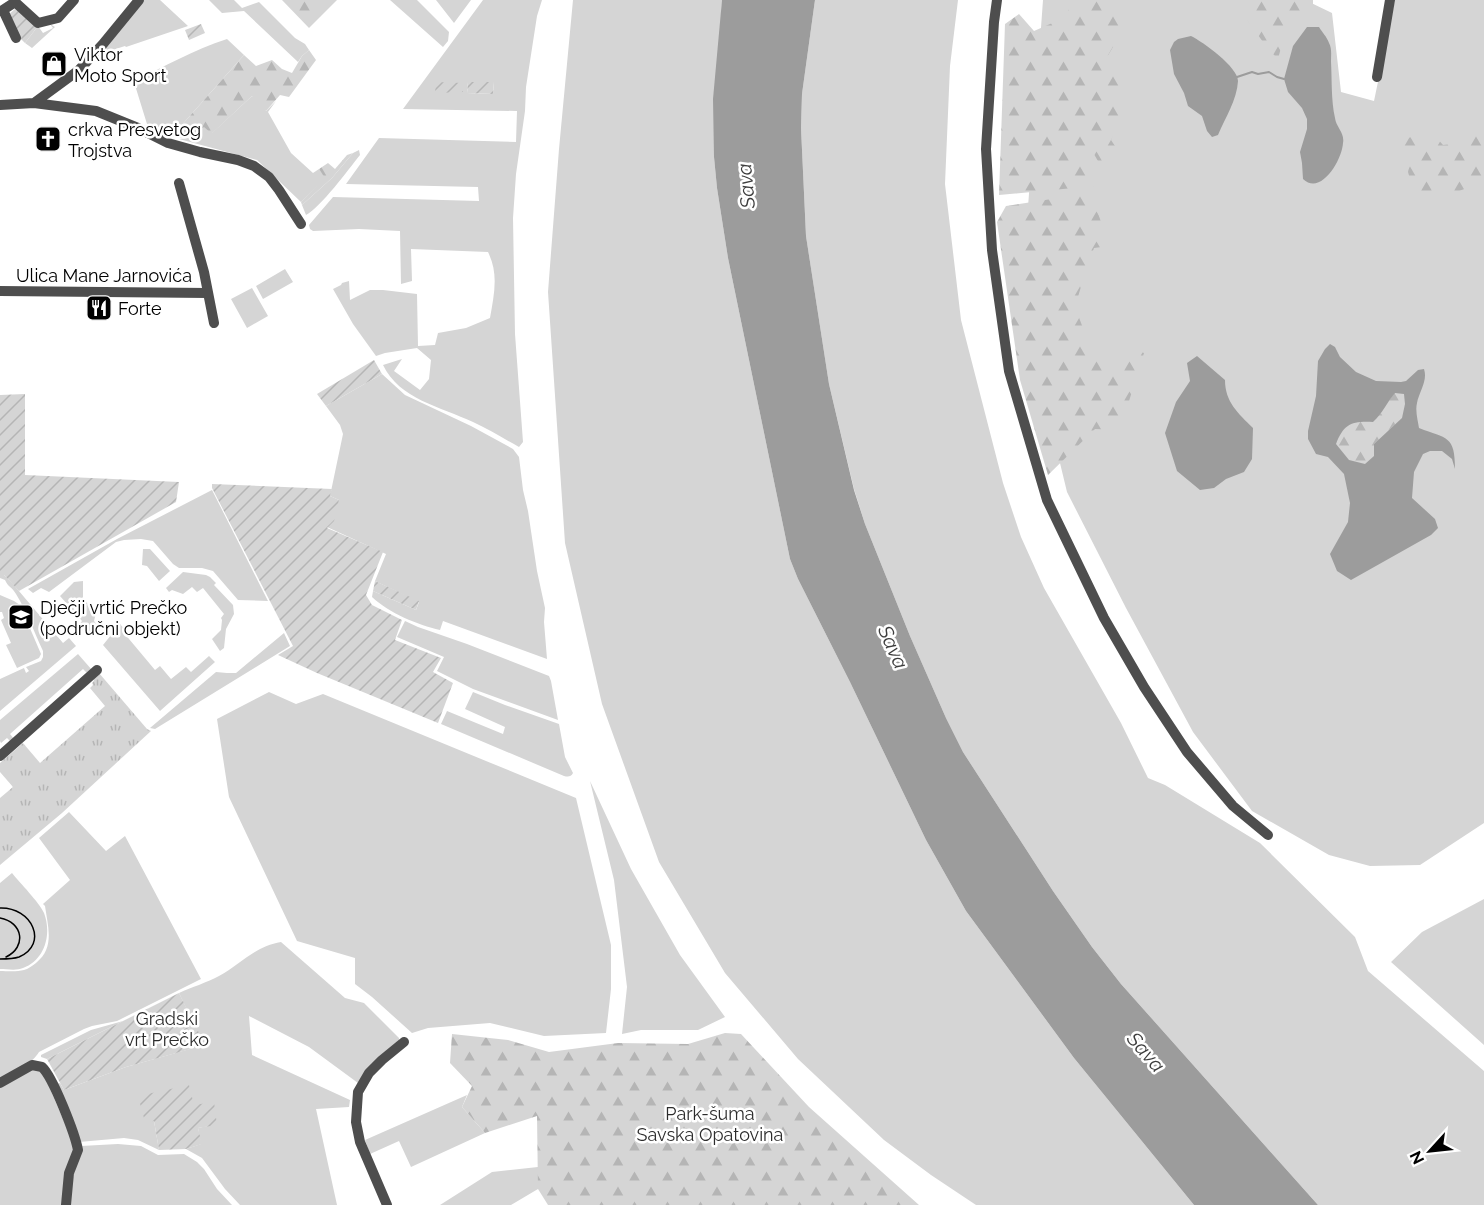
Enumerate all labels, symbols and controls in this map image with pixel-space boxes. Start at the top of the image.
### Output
place label: Viktor Moto Sport [74,44,166,86]
shop icon: Viktor Moto Sport [39,49,69,79]
place label: crkva Presvetog Trojstva [68,119,201,161]
church icon: crkva Presvetog Trojstva [33,124,63,154]
water label: Sava [732,162,760,211]
street label: Ulica Mane Jarnovića [16,265,192,286]
restaurant icon: Forte [84,293,114,323]
place label: Forte [118,298,162,319]
place label: Dječji vrtić Prečko (područni objekt) [40,597,188,639]
school or university icon: Dječji vrtić Prečko (područni objekt) [6,602,36,632]
water label: Sava [872,621,913,673]
park label: Gradski vrt Prečko [125,1008,209,1050]
water label: Sava [1121,1026,1170,1077]
park label: Park-šuma Savska Opatovina [637,1103,783,1145]
north arrow [1400,1121,1460,1181]
text: N [1406,1148,1428,1167]

